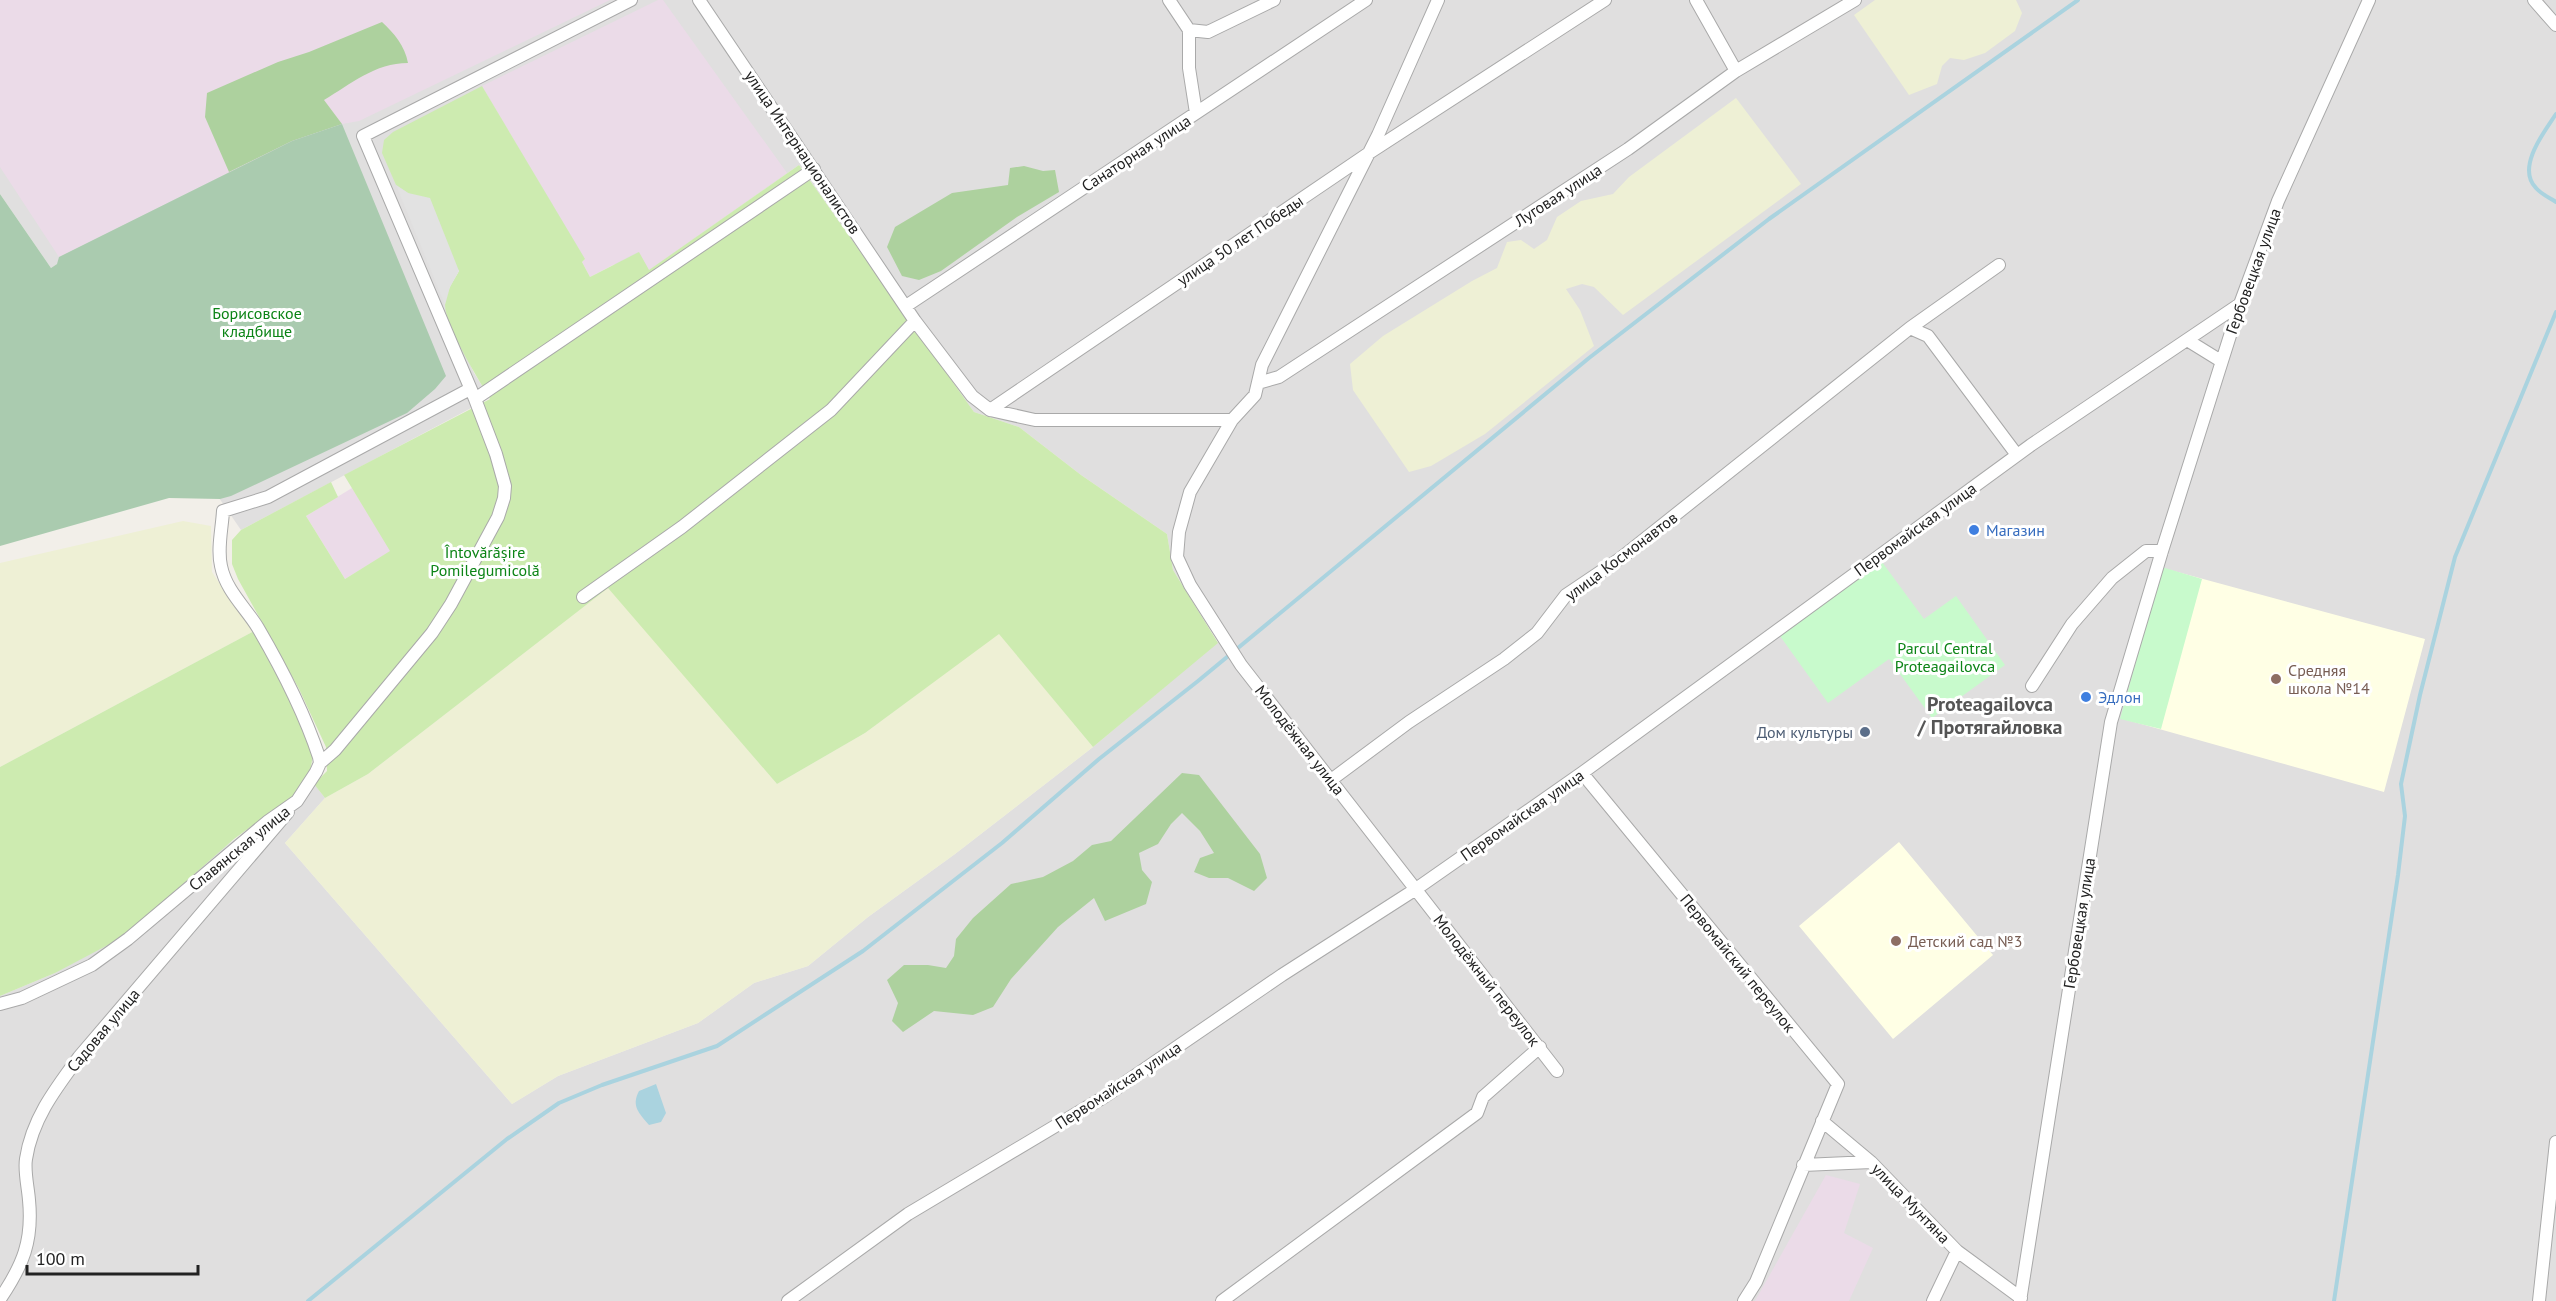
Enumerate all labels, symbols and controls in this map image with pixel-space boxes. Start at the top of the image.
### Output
street label: улица Интернационалистов [741,66,865,238]
street label: Санаторная улица [1078,110,1194,196]
street label: Луговая улица [1510,159,1605,231]
street label: улица 50 лет Победы [1173,190,1307,290]
street label: Гербовецкая улица [2221,205,2285,337]
park label: Борисовское кладбище [212,303,302,341]
street label: Первомайская улица [1850,478,1980,580]
street label: улица Космонавтов [1561,507,1681,605]
place label: Магазин [1986,520,2045,540]
marker: Магазин [1967,523,1981,537]
park label: Întovărășire Pomilegumicolă [430,542,540,580]
park label: Parcul Central Proteagailovca [1895,638,1995,676]
place label: Средняя школа №14 [2288,660,2370,698]
marker: Средняя школа №14 [2269,672,2283,686]
street label: Молодёжная улица [1251,681,1349,799]
place label: Эдлон [2098,687,2141,707]
marker: Эдлон [2079,690,2093,704]
district label: Proteagailovca / Протягайловка [1917,691,2063,740]
place label: Дом культуры [1757,722,1853,742]
marker: Дом культуры [1858,725,1872,739]
street label: Первомайская улица [1456,765,1588,865]
street label: Славянская улица [184,801,294,895]
street label: Гербовецкая улица [2059,856,2099,990]
street label: Первомайский переулок [1676,890,1800,1036]
street label: Молодёжный переулок [1429,910,1545,1050]
place label: Детский сад №3 [1908,931,2022,951]
marker: Детский сад №3 [1889,934,1903,948]
street label: Садовая улица [62,984,144,1076]
street label: Первомайская улица [1051,1037,1185,1133]
street label: улица Мунтяна [1868,1159,1954,1247]
scale bar [27,1238,198,1276]
text: 100 m [36,1247,85,1270]

